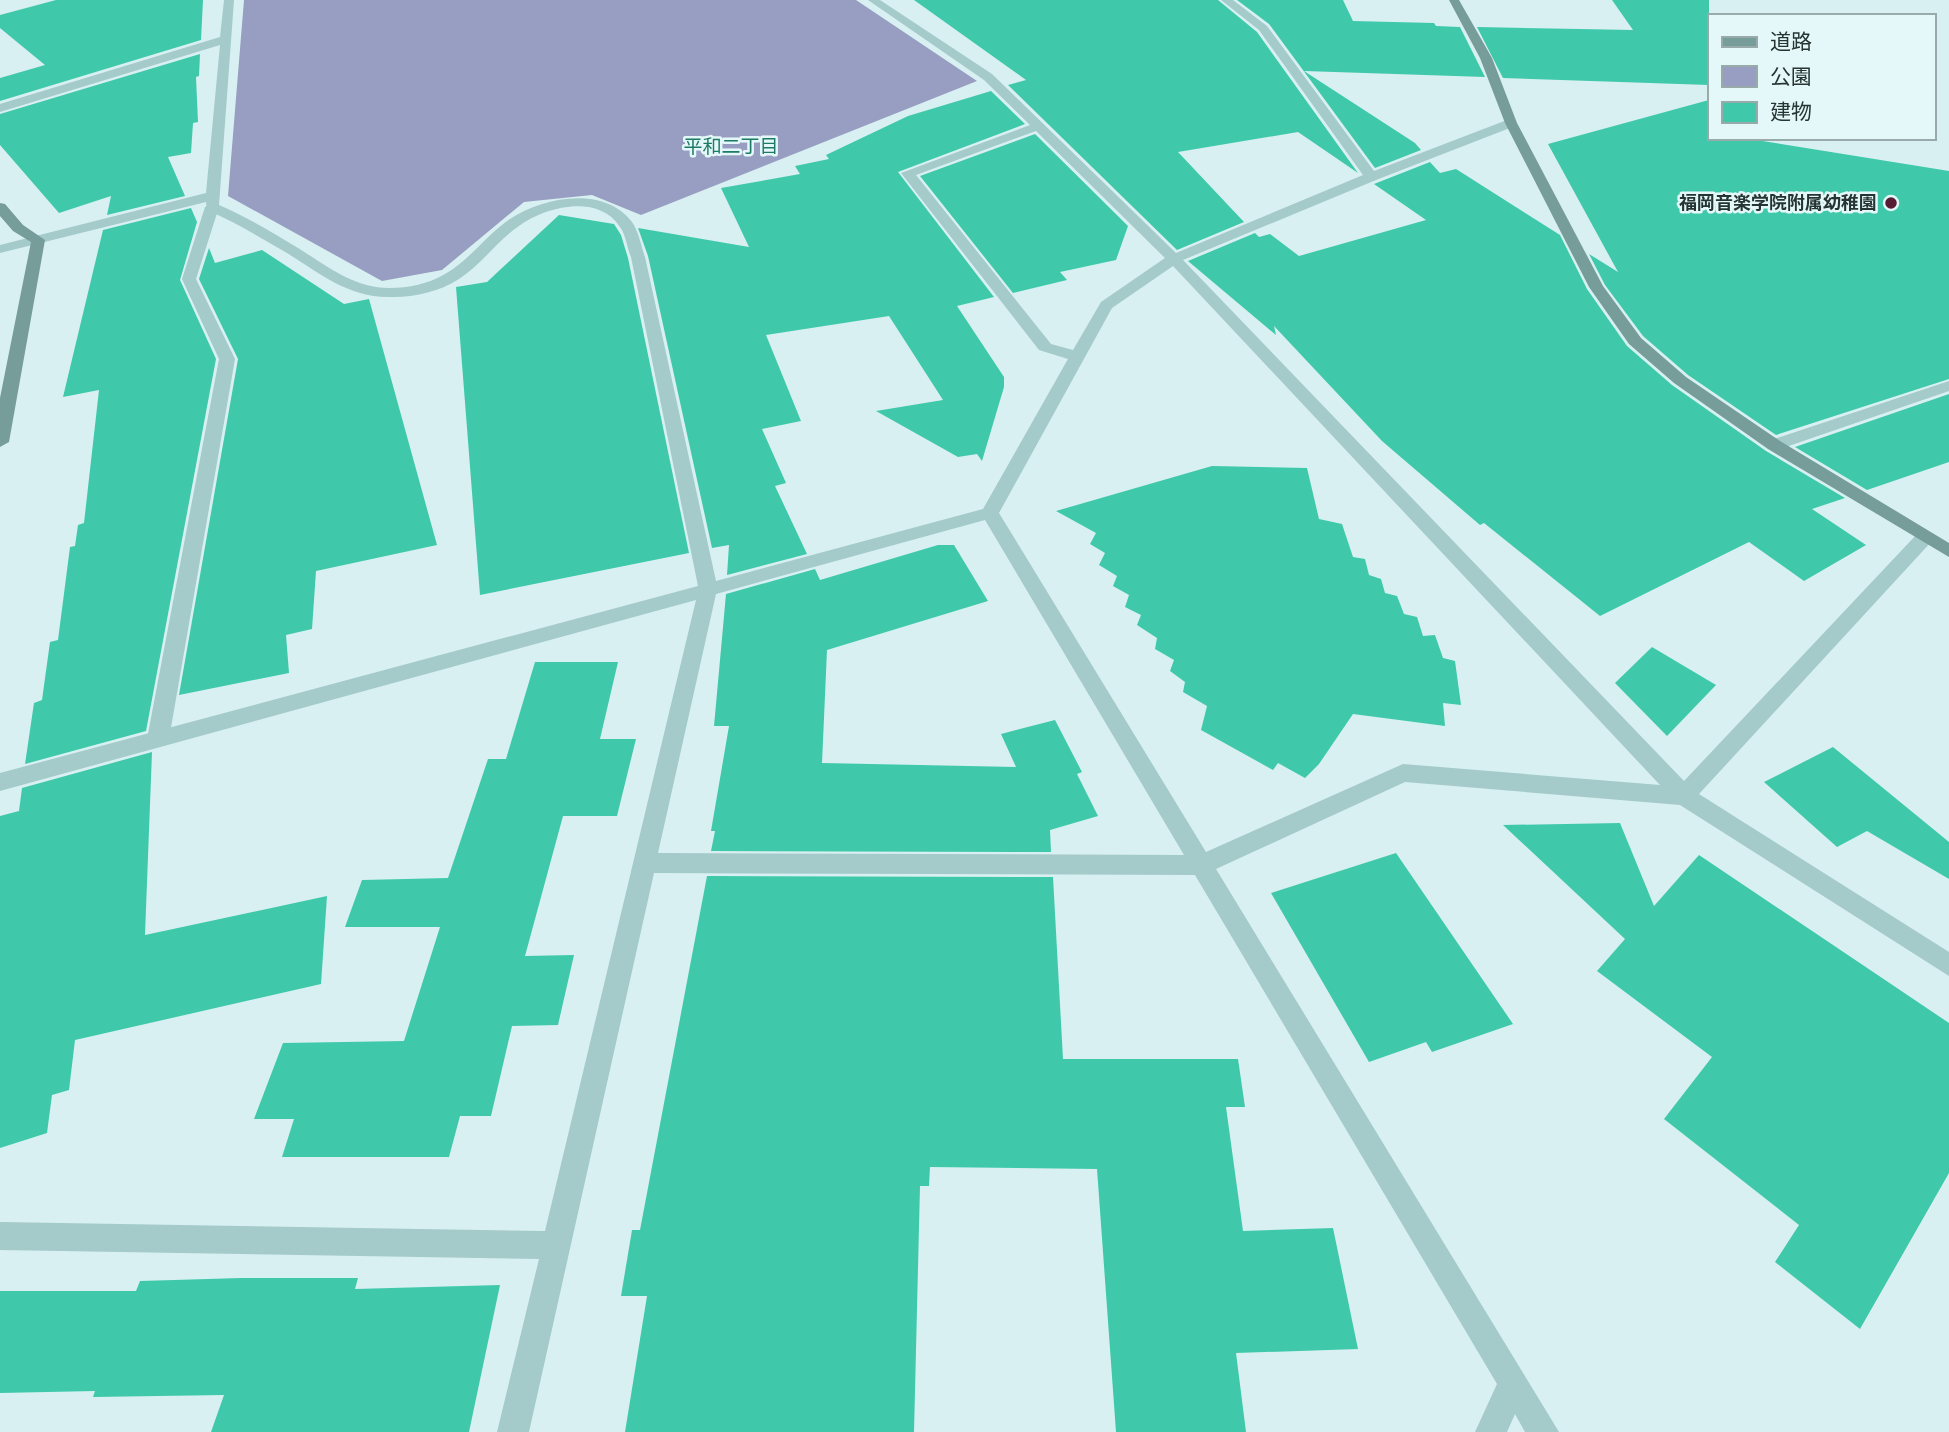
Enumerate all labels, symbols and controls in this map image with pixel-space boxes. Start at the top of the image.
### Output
legend [1708,14,1935,140]
text: 道路 [1770,30,1812,55]
text: 公園 [1770,65,1812,90]
text: 建物 [1770,100,1812,125]
district label: 平和二丁目 [683,136,779,158]
place label: 福岡音楽学院附属幼稚園 [1679,192,1877,214]
marker: 福岡音楽学院附属幼稚園 [1883,195,1899,211]

